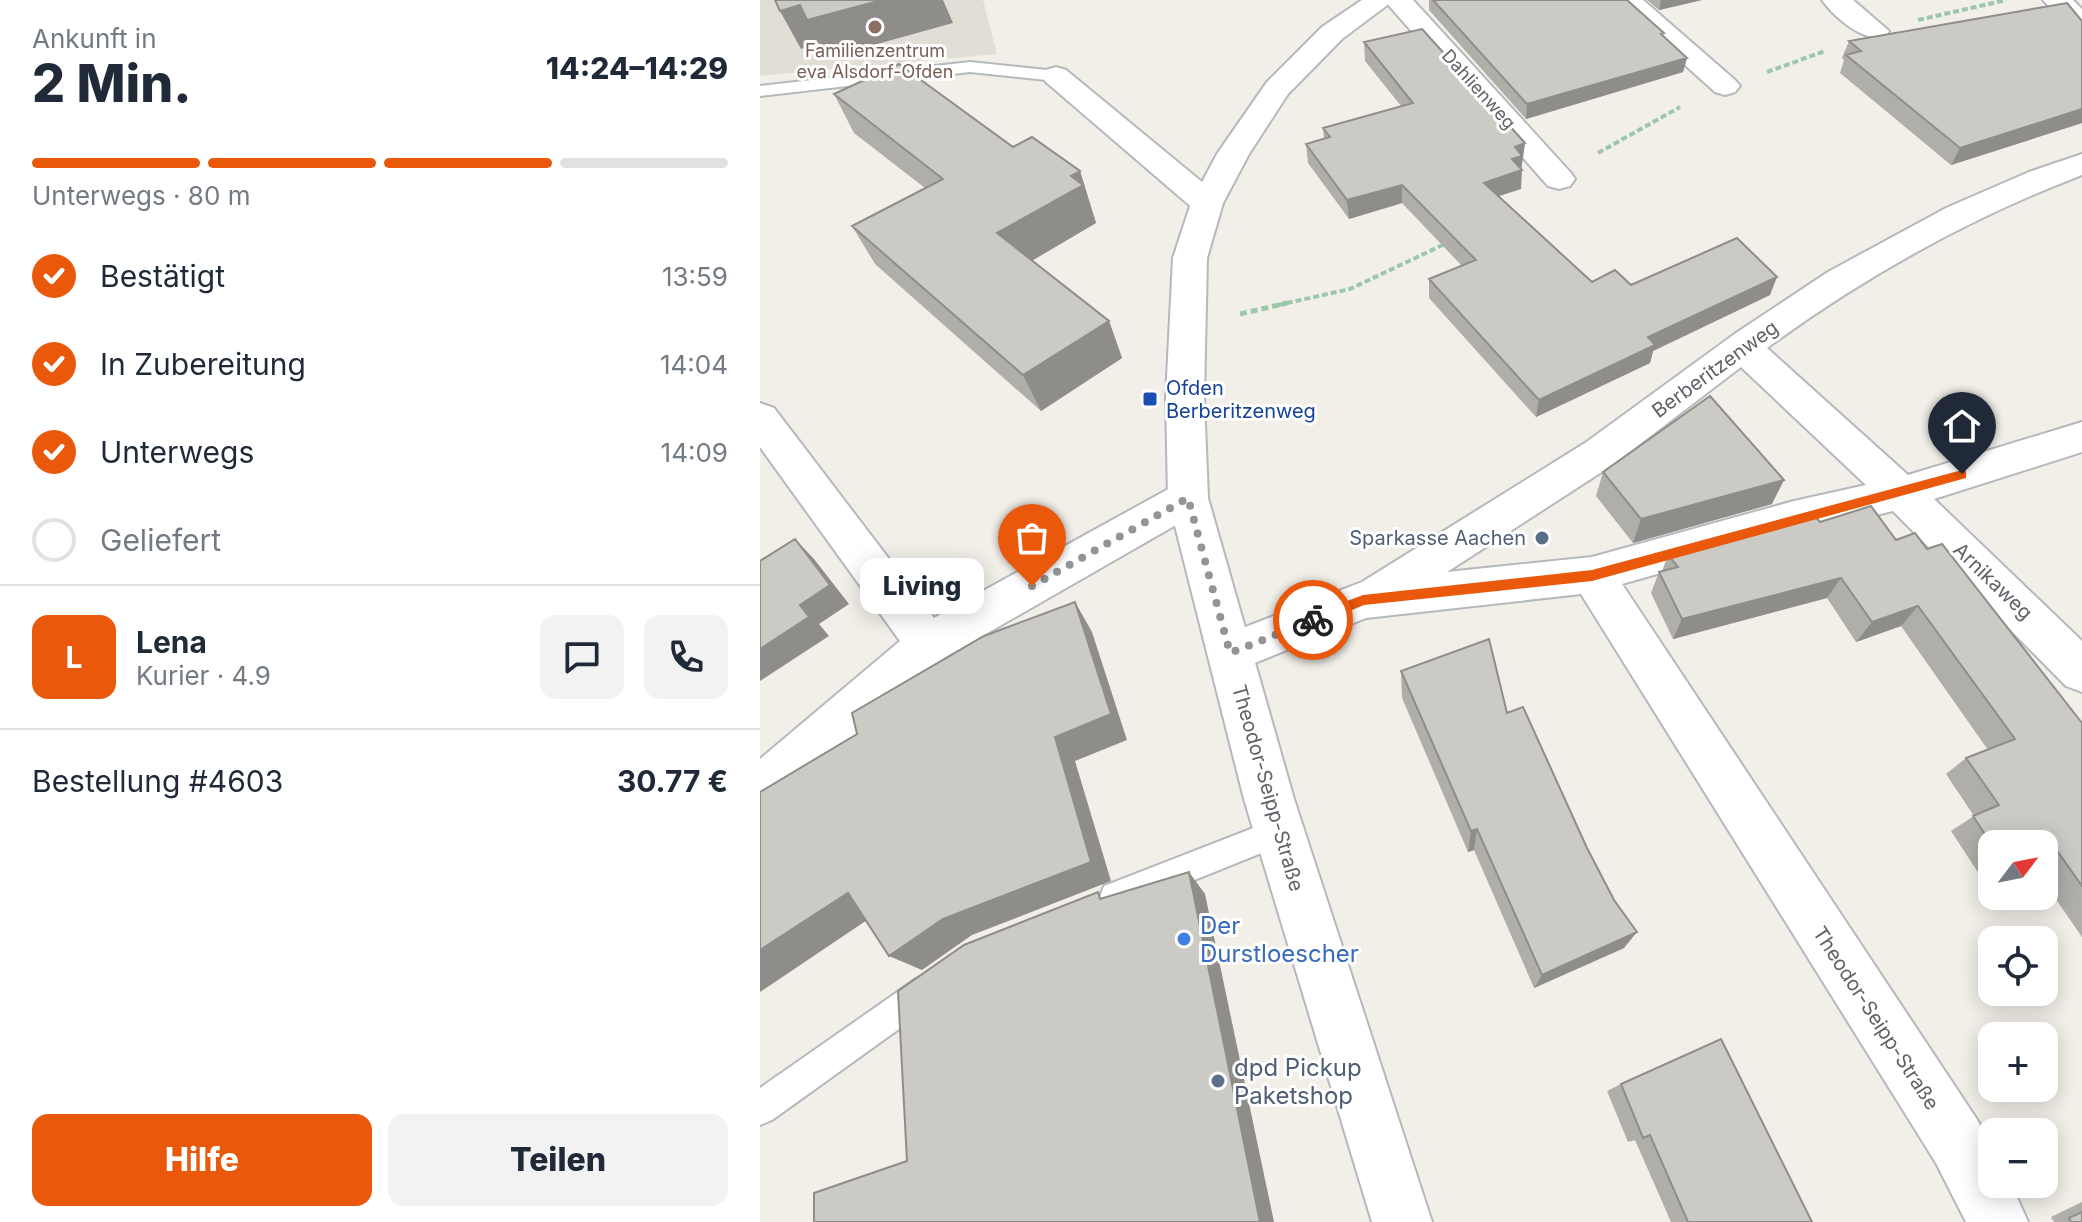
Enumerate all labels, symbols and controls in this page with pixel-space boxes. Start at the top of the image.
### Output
marker: Familienzentrum eva Alsdorf-Ofden [866,18,884,36]
text: Ankunft in [32,23,157,54]
place label: Familienzentrum eva Alsdorf-Ofden [797,40,953,82]
street label: Dahlienweg [1438,45,1520,133]
text: 14:24–14:29 [546,50,728,86]
text: 2 Min. [32,52,192,115]
text: Unterwegs · 80 m [32,180,250,211]
icon: check [32,254,76,298]
text: Bestätigt [100,258,225,294]
text: 13:59 [662,261,728,292]
street label: Berberitzenweg [1647,315,1783,423]
icon: check [32,342,76,386]
text: In Zubereitung [100,346,306,382]
text: 14:04 [660,349,728,380]
place label: Ofden Berberitzenweg [1166,376,1316,423]
marker: Ofden Berberitzenweg [1141,390,1159,408]
pin [1928,392,1996,474]
icon: home [1940,404,1984,448]
icon: check [32,430,76,474]
text: Unterwegs [100,434,254,470]
text: 14:09 [661,437,728,468]
pin [998,504,1066,586]
icon: bag [1010,516,1054,560]
text: Geliefert [100,522,221,558]
place label: Sparkasse Aachen [1349,526,1526,550]
marker: Sparkasse Aachen [1533,529,1551,547]
street label: Arnikaweg [1949,537,2037,625]
callout: Living [860,558,984,614]
text: Living [883,570,961,601]
courier [1273,580,1353,660]
icon: bike [1291,598,1335,642]
button: chat [540,615,624,699]
button: phone [644,615,728,699]
text: Lena [136,624,207,660]
text: L [66,639,82,675]
text: Kurier · 4.9 [136,660,271,691]
street label: Theodor-Seipp-Straße [1227,682,1309,894]
text: Bestellung #4603 [32,763,283,799]
text: 30.77 € [617,763,728,799]
north arrow [1978,830,2058,910]
map controls [1978,830,2058,1198]
place label: Der Durstloescher [1200,911,1359,968]
street label: Theodor-Seipp-Straße [1808,922,1944,1114]
button: locate [1978,926,2058,1006]
marker: Der Durstloescher [1175,930,1193,948]
button: + [1978,1022,2058,1102]
place label: dpd Pickup Paketshop [1234,1053,1362,1110]
marker: dpd Pickup Paketshop [1209,1072,1227,1090]
button: Hilfe [32,1114,372,1206]
button: Teilen [388,1114,728,1206]
button: − [1978,1118,2058,1198]

